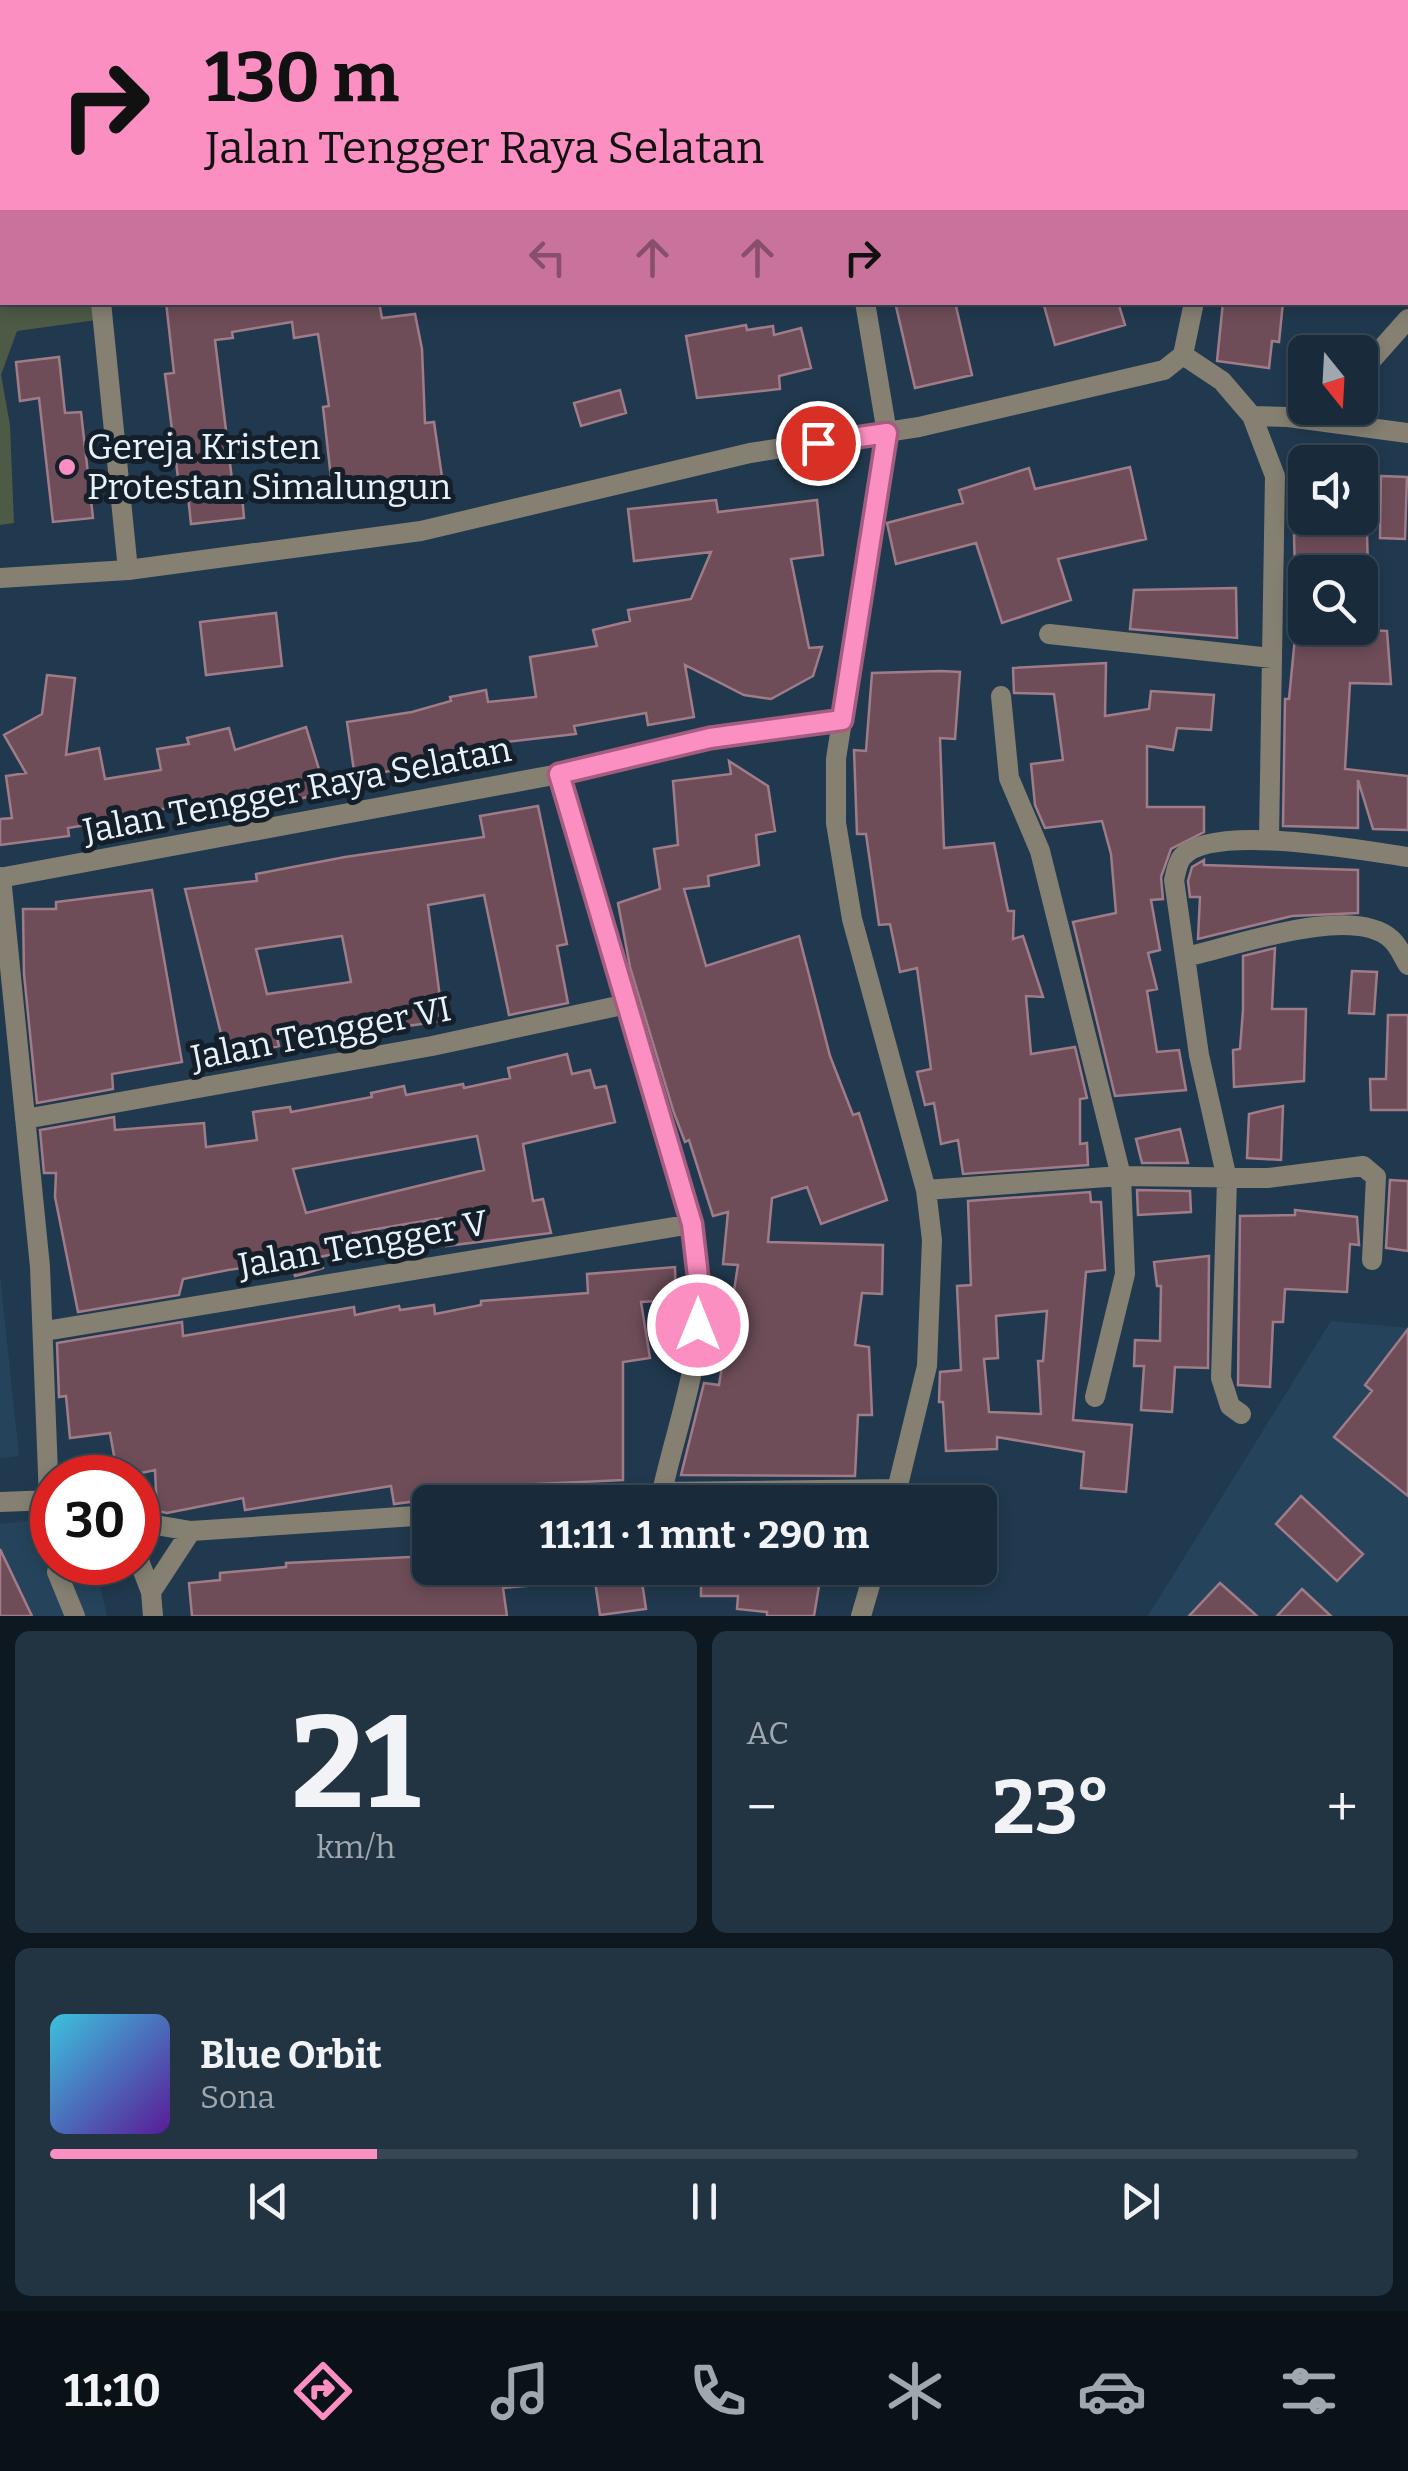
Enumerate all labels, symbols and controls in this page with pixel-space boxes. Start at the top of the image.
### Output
text: 130 m [205,36,399,120]
icon: right [40,40,170,170]
text: Jalan Tengger Raya Selatan [205,121,764,175]
icon: left [520,230,575,285]
icon: ahead [625,230,680,285]
icon: ahead [730,230,785,285]
icon: right [835,230,890,285]
north arrow [1288,335,1378,425]
map controls [1288,335,1378,645]
pin [776,401,861,486]
icon: arrive [791,416,846,471]
place label: Gereja Kristen Protestan Simalungun [87,426,451,508]
button: sound [1288,445,1378,535]
marker: Gereja Kristen Protestan Simalungun [56,456,78,478]
button: search [1288,555,1378,645]
street label: Jalan Tengger Raya Selatan [79,728,515,852]
street label: Jalan Tengger VI [186,987,455,1079]
street label: Jalan Tengger V [234,1201,492,1287]
position arrow [646,1273,750,1377]
speed limit sign: 30 [30,1455,160,1585]
text: 11:11 · 1 mnt · 290 m [540,1512,869,1558]
text: 21 [291,1685,420,1841]
text: AC [747,1714,789,1752]
text: 23° [992,1763,1111,1853]
text: − [747,1775,777,1841]
text: + [1327,1775,1358,1841]
text: km/h [316,1828,395,1866]
text: Blue Orbit [200,2032,382,2078]
text: Sona [200,2078,275,2116]
icon: previous [241,2174,296,2229]
icon: pause [677,2174,732,2229]
icon: next [1113,2174,1168,2229]
icon: directions [288,2356,358,2426]
icon: music [485,2356,555,2426]
icon: phone [683,2356,753,2426]
icon: climate [880,2356,950,2426]
icon: car [1077,2356,1147,2426]
icon: filters [1274,2356,1344,2426]
text: 11:10 [64,2364,161,2418]

